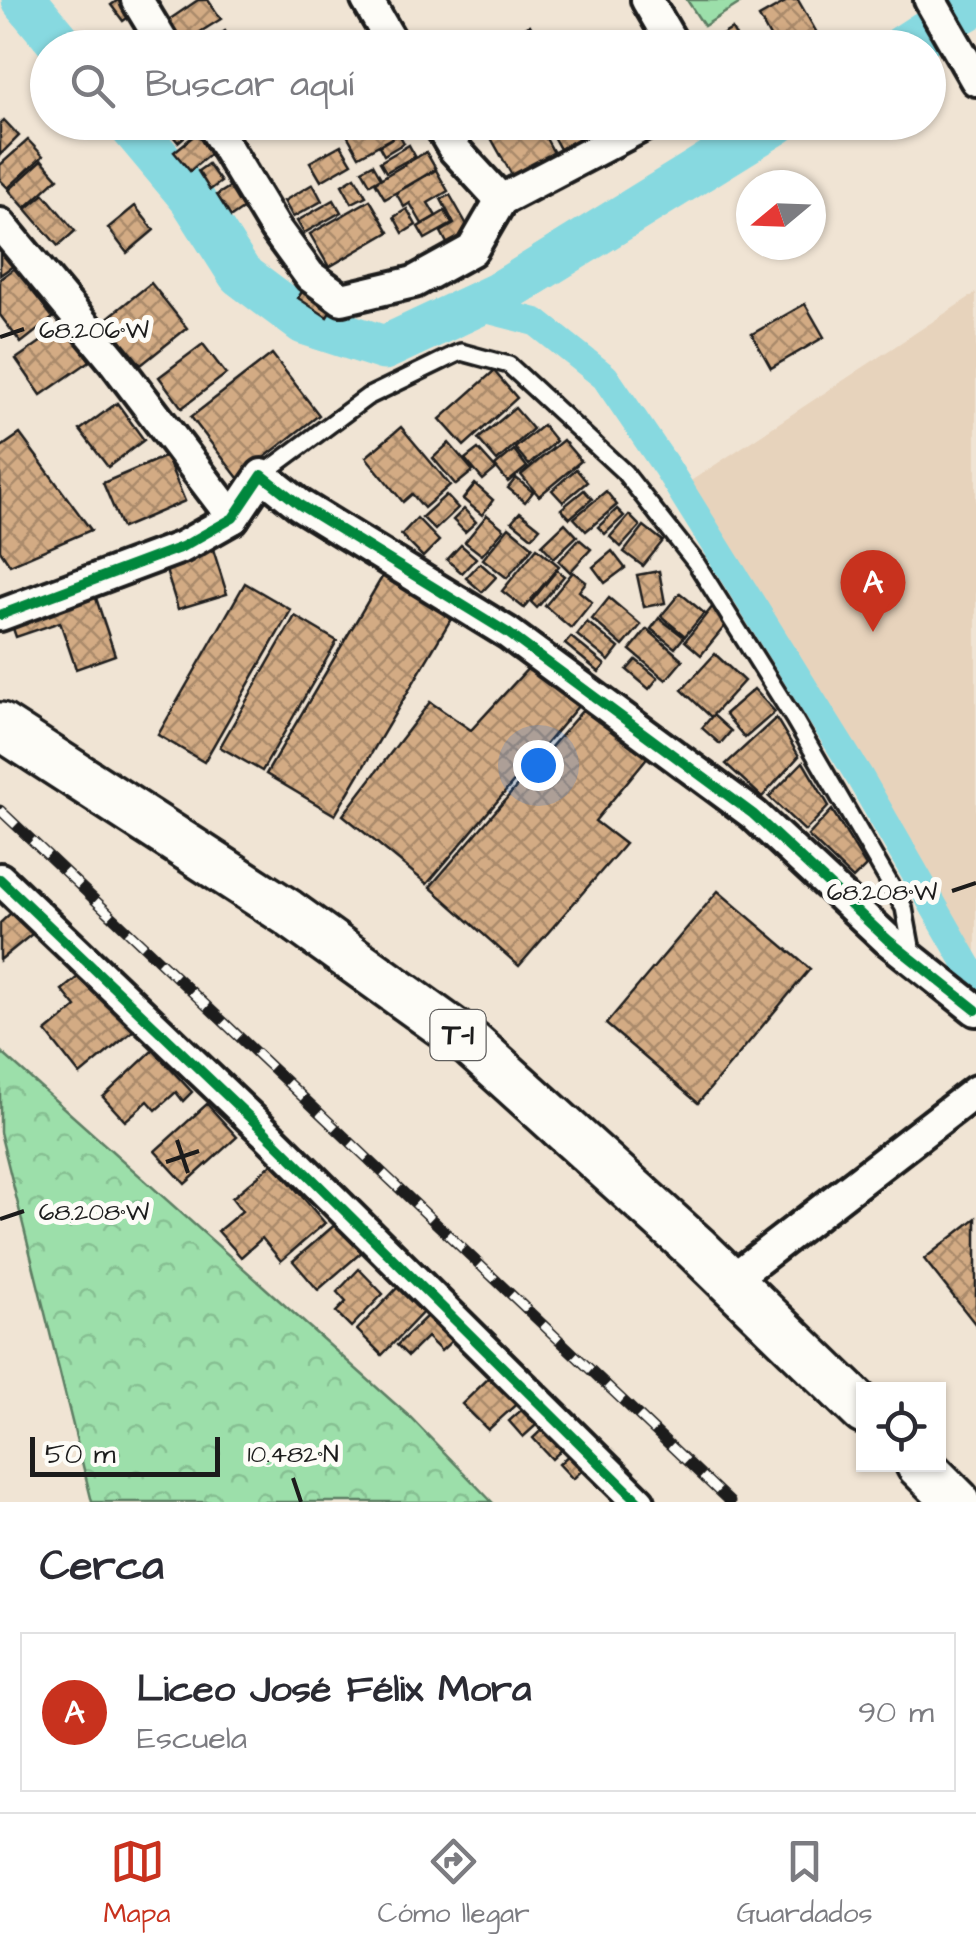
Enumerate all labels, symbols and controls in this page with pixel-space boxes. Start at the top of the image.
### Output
search box [30,30,946,140]
icon: search [65,58,120,113]
text: Buscar aquí [145,59,354,111]
north arrow [736,170,826,260]
text: 68.206°W [39,313,150,348]
pin: A [840,550,906,632]
your location [513,740,564,791]
text: 68.208°W [827,875,938,910]
road number: T-1 [430,1010,486,1060]
text: 68.208°W [39,1195,150,1230]
map controls [856,1382,946,1472]
button: locate [856,1382,946,1472]
scale bar [30,1432,220,1476]
text: 50 m [45,1435,116,1474]
text: 10.482°N [247,1437,339,1472]
text: Cerca [40,1538,164,1596]
text: Liceo José Félix Mora [137,1664,531,1716]
text: A [64,1690,85,1735]
text: 90 m [858,1690,934,1735]
text: Escuela [137,1716,247,1761]
tab: Mapa [103,1834,171,1933]
tab: Cómo llegar [377,1834,530,1933]
tab: Guardados [737,1834,873,1933]

